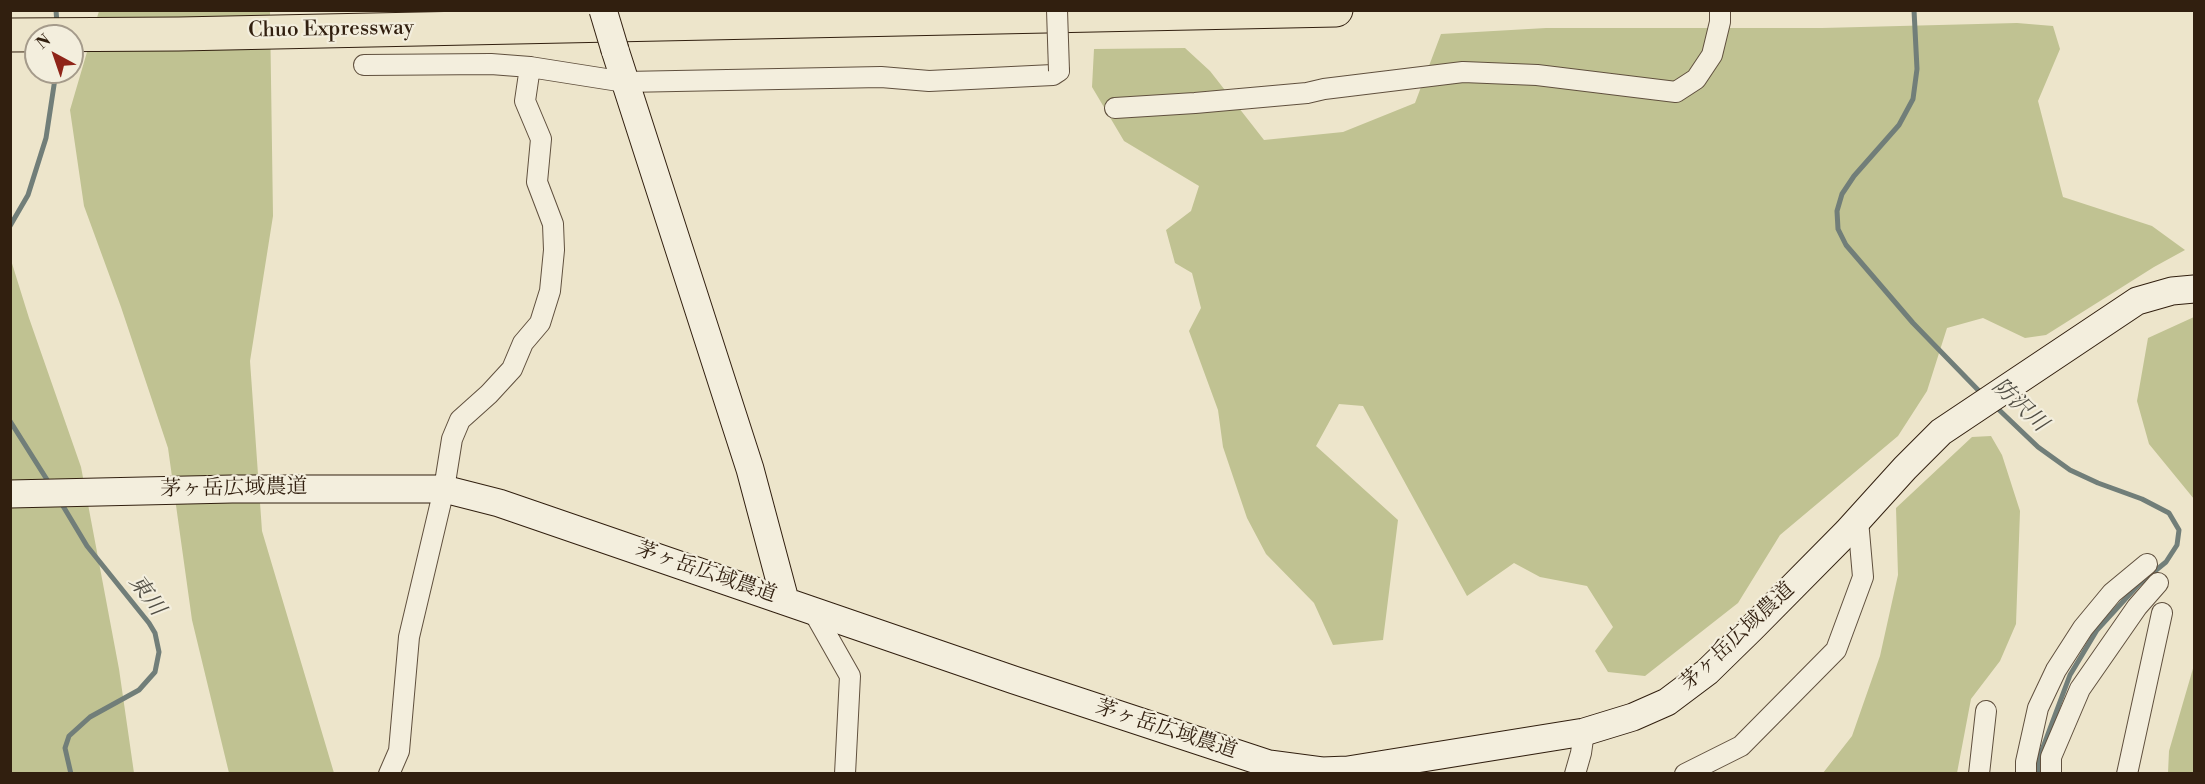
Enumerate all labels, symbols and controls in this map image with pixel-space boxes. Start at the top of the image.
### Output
street label: Chuo Expressway [248,16,414,44]
north arrow [24,24,84,84]
text: N [32,30,55,53]
water label: 防沢川 [1986,374,2052,438]
street label: 茅ヶ岳広域農道 [160,475,308,503]
street label: 茅ヶ岳広域農道 [632,537,780,609]
water label: 東川 [122,570,170,622]
street label: 茅ヶ岳広域農道 [1676,578,1800,696]
street label: 茅ヶ岳広域農道 [1092,695,1240,765]

